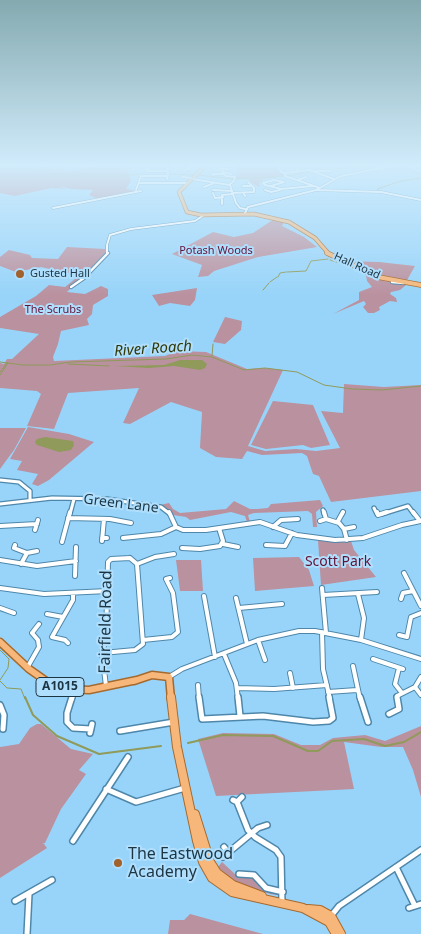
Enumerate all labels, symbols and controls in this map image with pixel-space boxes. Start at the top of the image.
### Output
park label: Potash Woods [179,244,253,258]
street label: Hall Road [332,250,382,282]
place label: Gusted Hall [30,267,90,281]
marker: Gusted Hall [14,268,26,280]
park label: The Scrubs [25,303,81,317]
water label: River Roach [114,337,192,361]
street label: Green Lane [82,491,160,517]
park label: Scott Park [305,554,371,570]
street label: Fairfield Road [96,570,116,674]
road number: A1015 [36,678,84,696]
place label: The Eastwood Academy [128,844,233,882]
marker: The Eastwood Academy [112,857,124,869]

